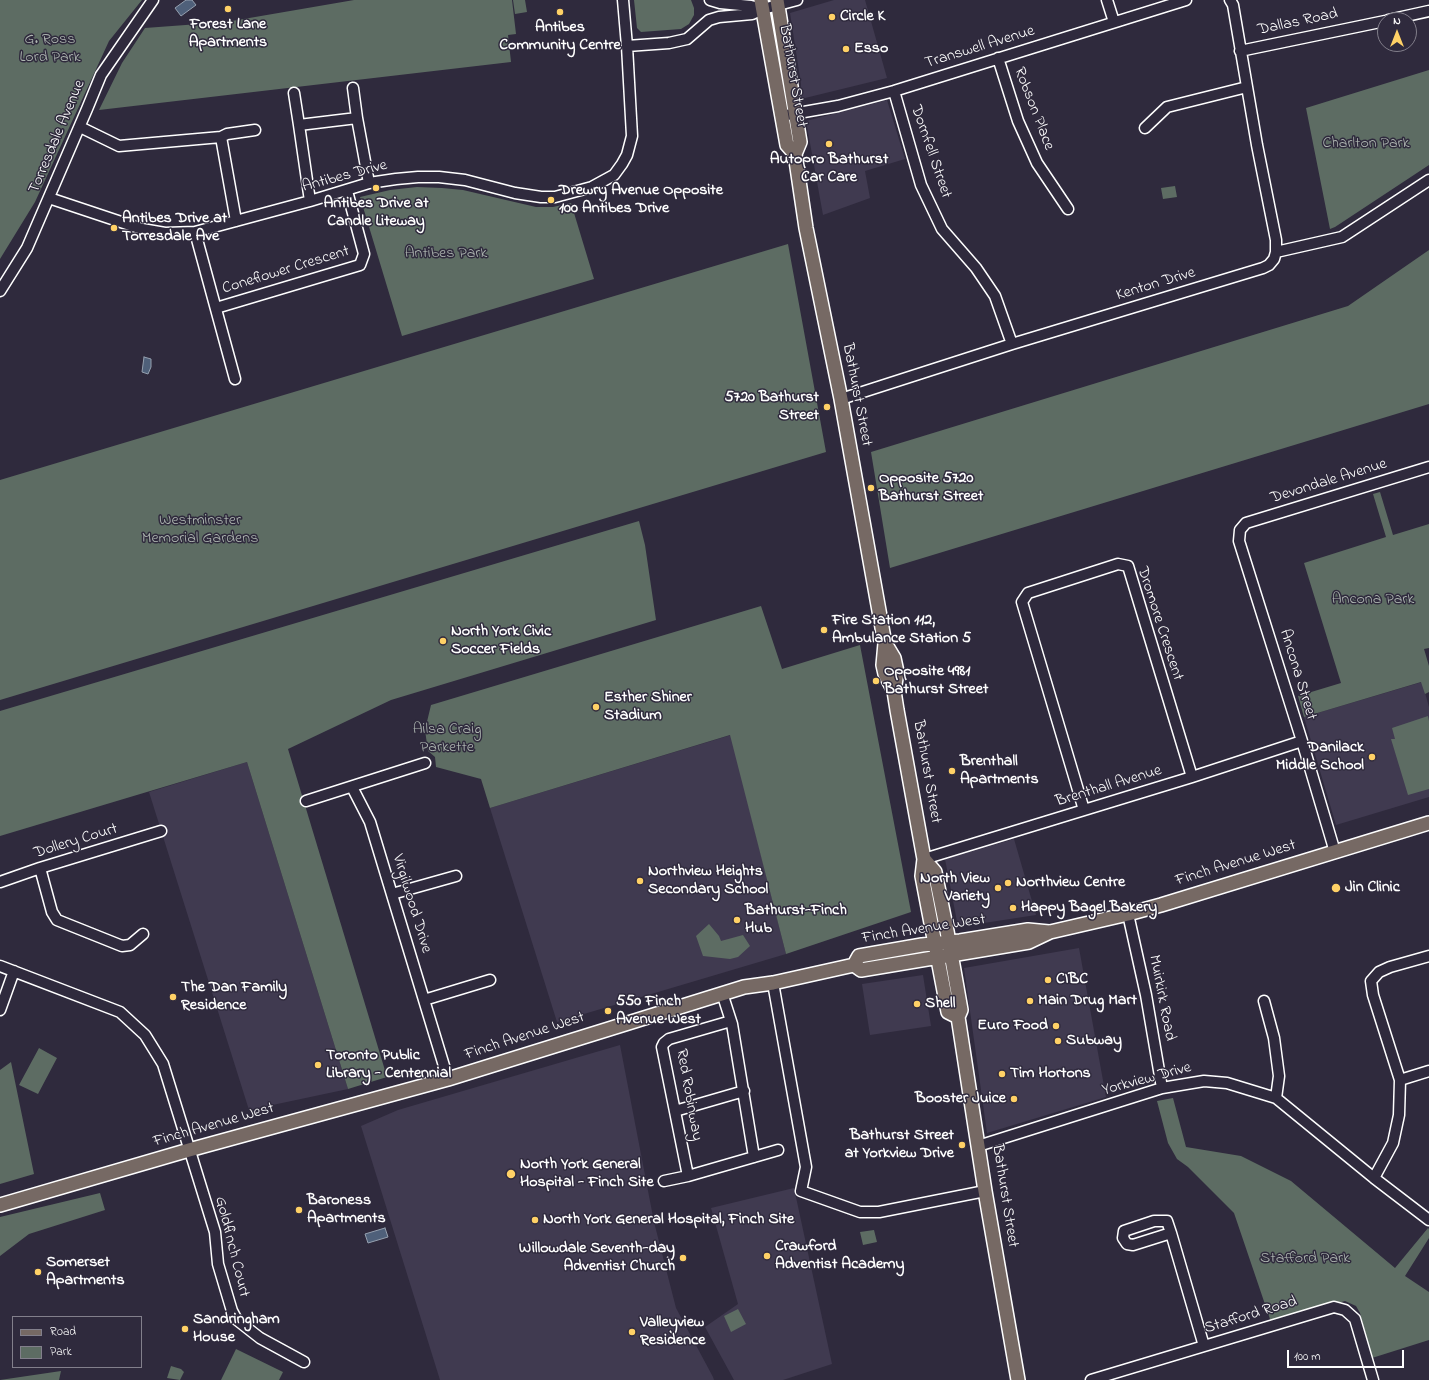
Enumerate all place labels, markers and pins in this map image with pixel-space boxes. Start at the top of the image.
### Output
marker: Forest Lane Apartments [223,4,233,14]
marker: Antibes Community Centre [555,7,565,17]
place label: Circle K [840,7,885,27]
marker: Circle K [827,12,837,22]
place label: Forest Lane Apartments [189,15,267,53]
place label: Antibes Community Centre [499,18,621,56]
place label: Esso [854,39,888,59]
marker: Esso [841,44,851,54]
marker: Autopro Bathurst Car Care [824,139,834,149]
place label: Autopro Bathurst Car Care [770,150,888,188]
place label: Drewry Avenue Opposite 100 Antibes Drive [559,181,723,219]
marker: Antibes Drive at Candle Liteway [371,183,381,193]
place label: Antibes Drive at Candle Liteway [323,194,429,232]
marker: Drewry Avenue Opposite 100 Antibes Drive [546,195,556,205]
place label: Antibes Drive at Torresdale Ave [122,209,227,247]
marker: Antibes Drive at Torresdale Ave [109,223,119,233]
place label: 5720 Bathurst Street [724,388,819,426]
marker: 5720 Bathurst Street [822,402,832,412]
place label: Opposite 5720 Bathurst Street [879,469,983,507]
marker: Opposite 5720 Bathurst Street [866,483,876,493]
place label: Fire Station 112, Ambulance Station 5 [832,611,971,649]
place label: North York Civic Soccer Fields [451,622,551,660]
marker: Fire Station 112, Ambulance Station 5 [819,625,829,635]
marker: North York Civic Soccer Fields [438,636,448,646]
place label: Opposite 4981 Bathurst Street [884,662,988,700]
marker: Opposite 4981 Bathurst Street [871,676,881,686]
place label: Esther Shiner Stadium [604,688,692,726]
marker: Esther Shiner Stadium [591,702,601,712]
place label: Danilack Middle School [1276,738,1364,776]
place label: Brenthall Apartments [960,752,1039,790]
marker: Danilack Middle School [1367,752,1377,762]
marker: Brenthall Apartments [947,766,957,776]
place label: Northview Heights Secondary School [648,862,768,900]
place label: North View Variety [920,869,990,907]
place label: Northview Centre [1016,873,1125,893]
marker: Northview Heights Secondary School [635,876,645,886]
marker: Northview Centre [1003,878,1013,888]
place label: Jin Clinic [1345,878,1400,898]
marker: Jin Clinic [1330,882,1342,894]
marker: North View Variety [993,883,1003,893]
place label: Happy Bagel Bakery [1021,898,1157,918]
place label: Bathurst-Finch Hub [745,901,847,939]
marker: Happy Bagel Bakery [1008,903,1018,913]
marker: Bathurst-Finch Hub [732,915,742,925]
place label: CIBC [1056,970,1088,990]
marker: CIBC [1043,975,1053,985]
place label: The Dan Family Residence [181,978,287,1016]
place label: Main Drug Mart [1038,991,1137,1011]
marker: The Dan Family Residence [168,992,178,1002]
place label: 550 Finch Avenue West [616,992,701,1030]
place label: Shell [925,994,955,1014]
marker: Main Drug Mart [1025,996,1035,1006]
marker: Shell [912,999,922,1009]
marker: 550 Finch Avenue West [603,1006,613,1016]
place label: Euro Food [977,1016,1048,1036]
marker: Euro Food [1051,1021,1061,1031]
place label: Subway [1066,1031,1122,1051]
marker: Subway [1053,1036,1063,1046]
place label: Toronto Public Library - Centennial [326,1046,451,1084]
marker: Toronto Public Library - Centennial [313,1060,323,1070]
place label: Tim Hortons [1010,1064,1091,1084]
marker: Tim Hortons [997,1069,1007,1079]
place label: Booster Juice [915,1089,1006,1109]
marker: Booster Juice [1009,1094,1019,1104]
place label: Bathurst Street at Yorkview Drive [845,1126,954,1164]
marker: Bathurst Street at Yorkview Drive [957,1140,967,1150]
place label: North York General Hospital - Finch Site [520,1155,654,1193]
marker: North York General Hospital - Finch Site [505,1168,517,1180]
place label: Baroness Apartments [307,1191,386,1229]
marker: Baroness Apartments [294,1205,304,1215]
place label: North York General Hospital, Finch Site [543,1210,794,1230]
marker: North York General Hospital, Finch Site [530,1215,540,1225]
place label: Crawford Adventist Academy [775,1237,904,1275]
place label: Willowdale Seventh-day Adventist Church [519,1239,675,1277]
marker: Crawford Adventist Academy [762,1251,772,1261]
place label: Somerset Apartments [46,1253,125,1291]
marker: Willowdale Seventh-day Adventist Church [678,1253,688,1263]
marker: Somerset Apartments [33,1267,43,1277]
place label: Sandringham House [193,1310,280,1348]
place label: Valleyview Residence [640,1313,705,1351]
marker: Sandringham House [180,1324,190,1334]
marker: Valleyview Residence [627,1327,637,1337]

